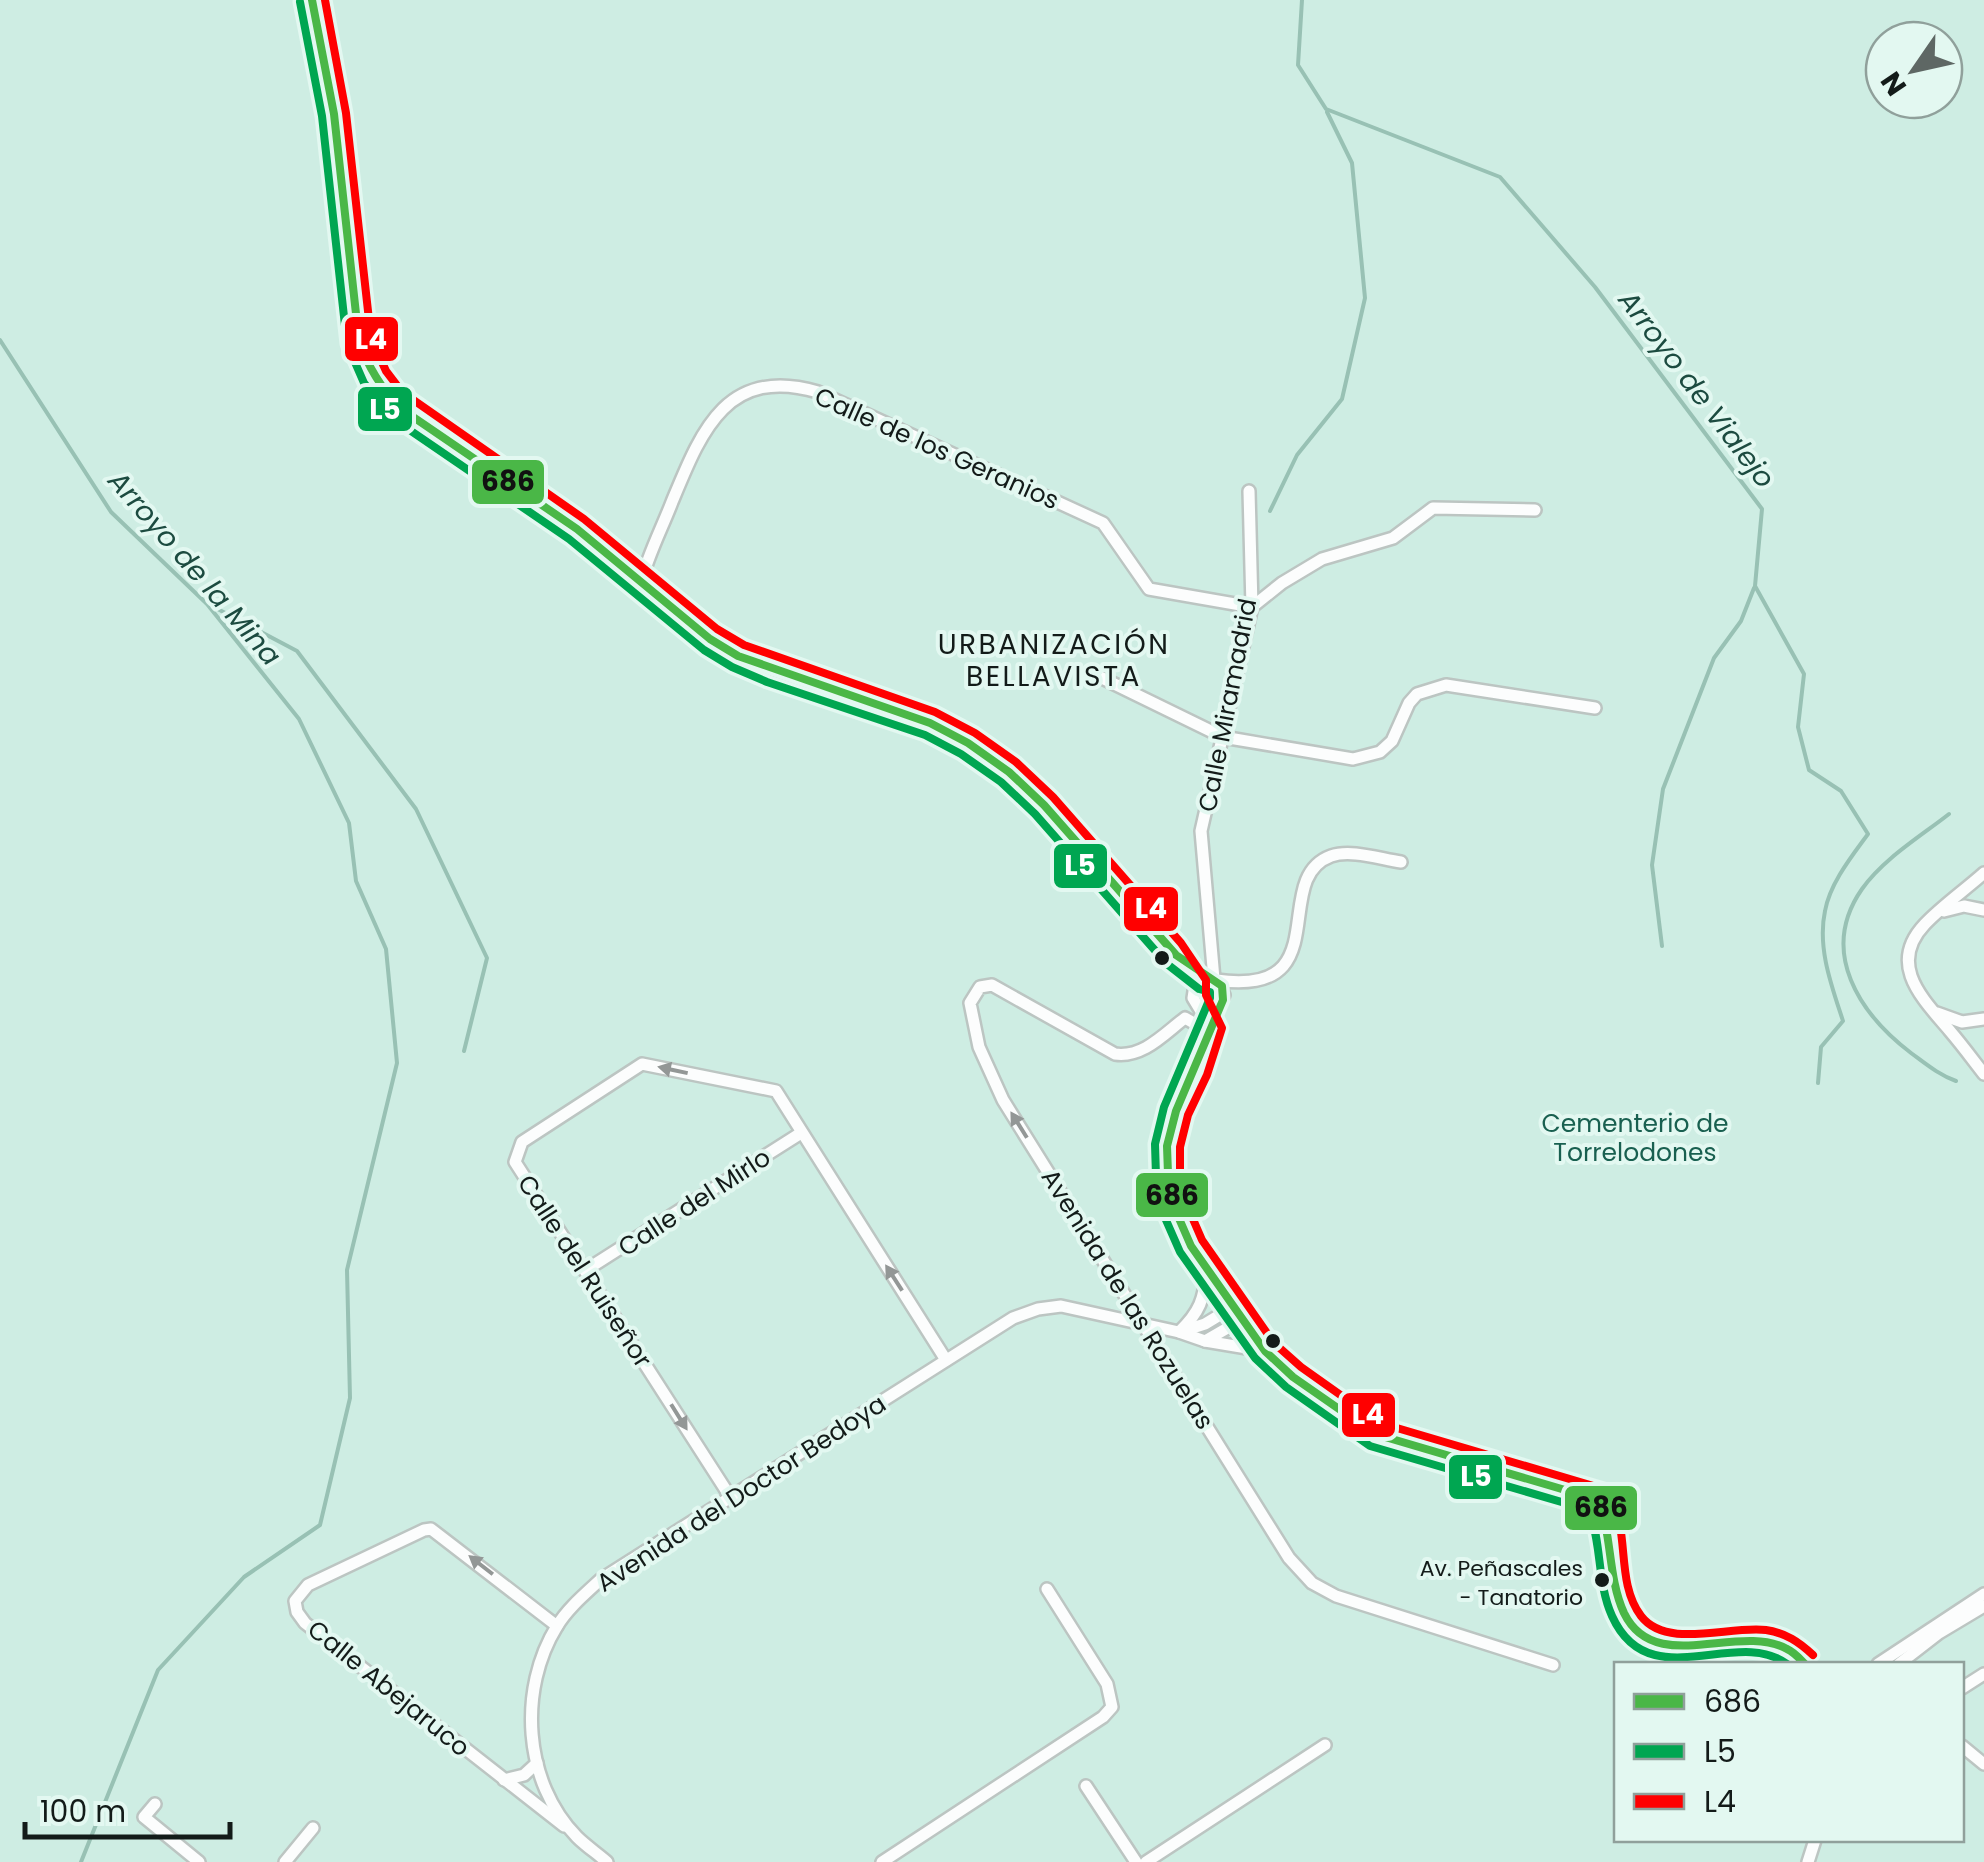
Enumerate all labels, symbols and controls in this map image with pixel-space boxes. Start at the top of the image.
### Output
north arrow [1864,20,1964,120]
text: N [1872,64,1916,103]
water label: Arroyo de Vialejo [1609,282,1784,496]
line badge: L4 [343,315,400,363]
text: L4 [355,320,387,359]
street label: Calle de los Geranios [809,379,1065,518]
line badge: L5 [356,385,414,433]
text: L5 [369,390,401,429]
line badge: 686 [470,458,546,506]
water label: Arroyo de la Mina [98,462,290,674]
text: 686 [481,462,535,501]
street label: Calle Miramadrid [1190,595,1265,815]
district label: URBANIZACIÓN BELLAVISTA [938,625,1170,696]
line badge: L5 [1052,842,1109,890]
text: L5 [1064,846,1096,885]
line badge: L4 [1122,885,1180,933]
text: L4 [1135,889,1167,928]
unlabelled marker [1152,948,1172,968]
one-way arrow [658,1062,689,1078]
park label: Cementerio de Torrelodones [1541,1106,1729,1170]
one-way arrow [1011,1111,1028,1139]
street label: Calle del Mirlo [611,1140,777,1265]
street label: Avenida de las Rozuelas [1033,1162,1222,1436]
street label: Calle del Ruiseñor [509,1168,660,1374]
line badge: 686 [1134,1171,1210,1219]
text: 686 [1145,1176,1199,1215]
one-way arrow [885,1264,903,1292]
unlabelled marker [1263,1331,1283,1351]
street label: Avenida del Doctor Bedoya [590,1386,893,1600]
line badge: L4 [1340,1391,1397,1439]
text: L4 [1352,1395,1384,1434]
one-way arrow [670,1403,688,1431]
line badge: L5 [1447,1453,1504,1501]
text: L5 [1460,1457,1492,1496]
line badge: 686 [1563,1484,1639,1532]
text: 686 [1574,1488,1628,1527]
place label: Av. Peñascales - Tanatorio [1420,1553,1583,1613]
one-way arrow [468,1555,494,1576]
marker: Av. Peñascales - Tanatorio [1592,1570,1612,1590]
street label: Calle Abejaruco [300,1612,477,1765]
legend [1614,1662,1964,1842]
text: 686 [1704,1680,1761,1723]
text: L5 [1704,1730,1736,1773]
scale bar [25,1777,230,1839]
text: L4 [1704,1780,1736,1823]
text: 100 m [40,1790,126,1833]

